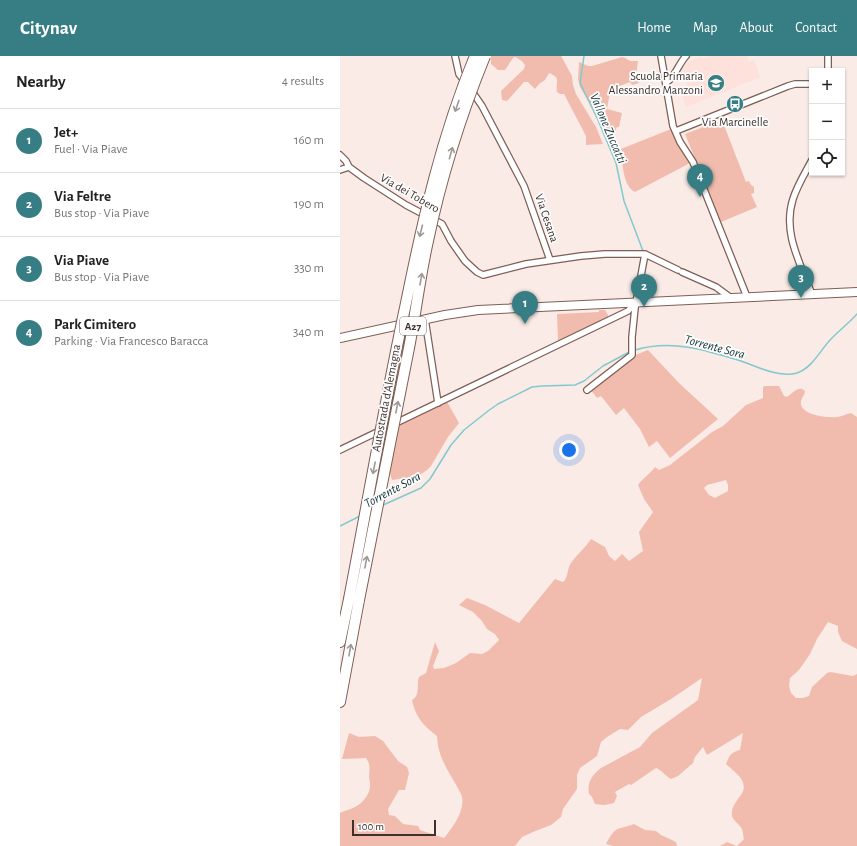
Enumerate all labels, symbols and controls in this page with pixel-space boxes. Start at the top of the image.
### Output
text: Citynav [20,19,77,38]
text: Home [637,21,671,35]
text: Map [693,21,717,35]
text: About [739,21,773,35]
text: Contact [795,21,837,35]
map controls [809,68,845,176]
button: + [809,68,845,104]
place label: Scuola Primaria Alessandro Manzoni [609,70,703,96]
text: Nearby [16,73,66,90]
school or university icon: Scuola Primaria Alessandro Manzoni [706,73,726,93]
text: 4 results [282,75,324,88]
water label: Vallone Zuccatti [587,92,628,166]
bus stop icon: Via Marcinelle [725,94,745,114]
one-way arrow [452,99,460,111]
button: − [809,104,845,140]
place label: Via Marcinelle [702,116,768,128]
text: Jet+ [54,125,78,140]
text: 1 [27,134,31,147]
text: 160 m [294,134,324,147]
button: locate [809,140,845,176]
text: Fuel · Via Piave [54,143,128,156]
one-way arrow [448,147,455,160]
pin: 4 [687,164,713,197]
street label: Via dei Tobero [378,171,442,215]
text: Via Feltre [54,189,111,204]
street label: Via Cesana [533,192,561,244]
text: 2 [26,198,32,211]
text: 190 m [294,198,324,211]
text: Bus stop · Via Piave [54,207,149,220]
one-way arrow [417,224,424,237]
text: Via Piave [54,253,109,268]
text: 3 [26,262,32,275]
text: 330 m [294,262,324,275]
pin: 3 [788,265,814,298]
text: Bus stop · Via Piave [54,271,149,284]
one-way arrow [417,273,425,286]
pin: 2 [631,274,657,307]
pin: 1 [512,291,538,324]
text: Park Cimitero [54,317,136,332]
road number: A27 [400,317,426,335]
text: 4 [26,326,32,339]
text: 340 m [293,326,324,339]
water label: Torrente Sora [683,333,746,362]
text: Parking · Via Francesco Baracca [54,335,208,348]
street label: Autostrada d'Alemagna [370,343,402,453]
one-way arrow [393,401,401,414]
your location [559,440,579,460]
one-way arrow [369,461,377,474]
water label: Torrente Sora [362,470,423,511]
one-way arrow [363,556,371,569]
one-way arrow [346,644,354,657]
scale bar [352,818,436,837]
text: 100 m [358,821,384,832]

